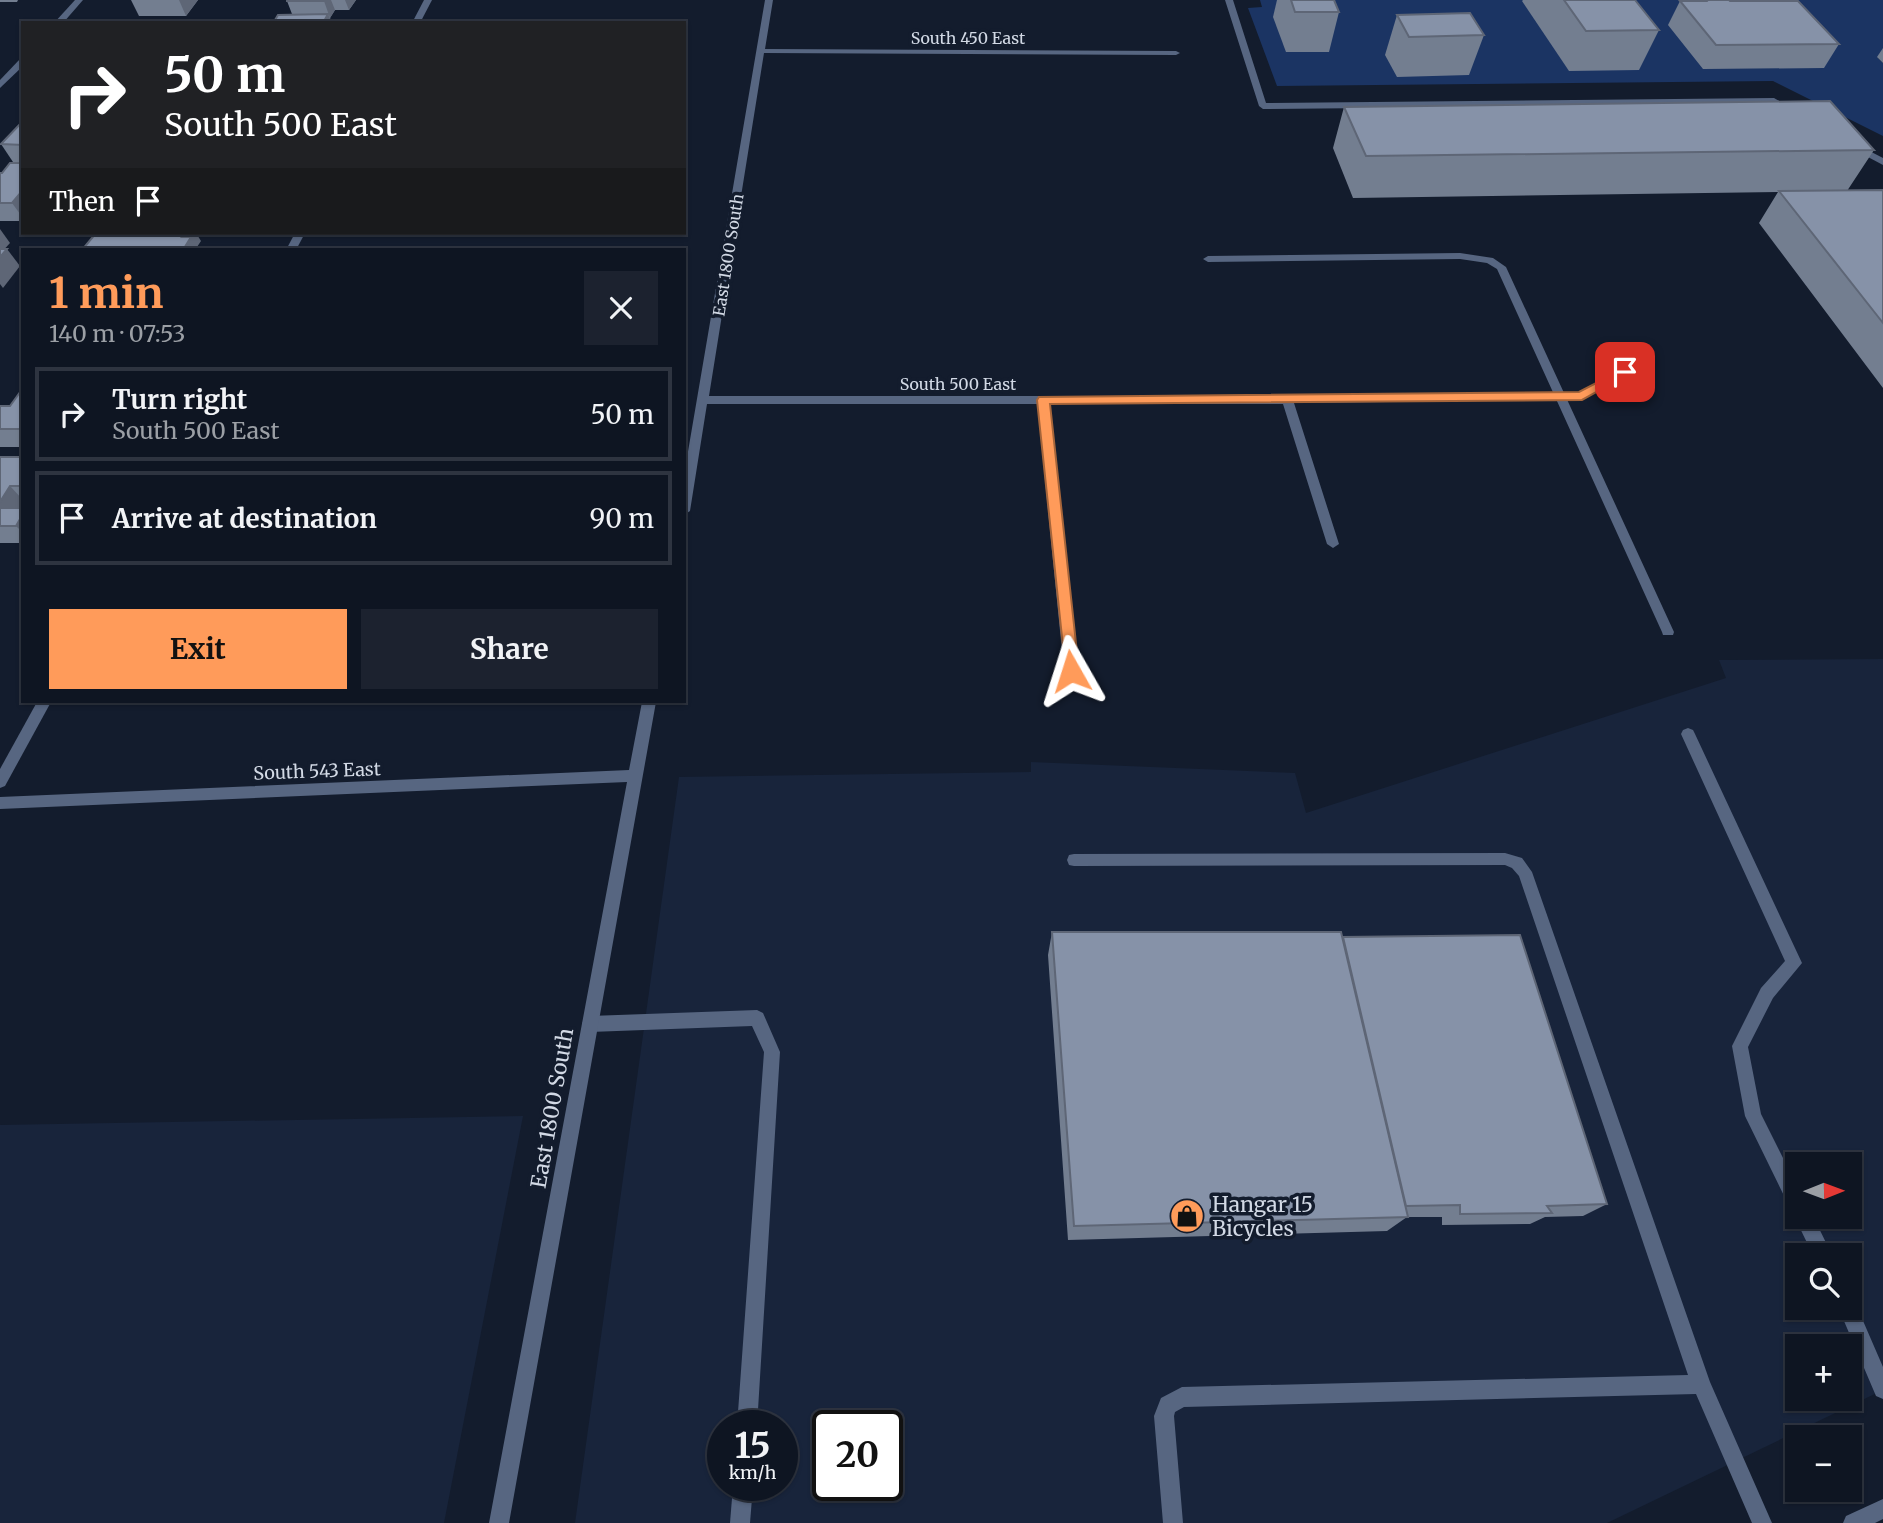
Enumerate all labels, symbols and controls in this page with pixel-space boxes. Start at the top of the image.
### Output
street label: South 450 East [911,28,1026,48]
text: 50 m [164,44,285,105]
icon: right [49,49,140,140]
text: South 500 East [164,105,397,145]
icon: arrive [129,182,167,220]
text: Then [49,185,115,218]
street label: East 1800 South [708,192,748,318]
text: 1 min [49,267,163,319]
button: close [584,271,658,345]
text: 140 m · 07:53 [49,319,186,348]
pin [1595,342,1655,402]
icon: arrive [1606,353,1644,391]
street label: South 500 East [900,374,1017,394]
text: Turn right [112,383,247,416]
icon: right [53,395,91,433]
text: 50 m [590,398,654,431]
text: South 500 East [112,416,279,445]
icon: arrive [53,499,91,537]
text: Arrive at destination [112,502,377,535]
text: 90 m [590,502,654,535]
button: Exit [49,609,347,689]
button: Share [361,609,658,689]
position arrow [1034,634,1108,708]
street label: South 543 East [253,757,381,785]
street label: East 1800 South [525,1026,579,1190]
north arrow [1785,1152,1862,1228]
map controls [1785,1152,1862,1502]
place label: Hangar 15 Bicycles [1212,1191,1313,1242]
shop icon: Hangar 15 Bicycles [1168,1197,1206,1235]
button: search [1785,1243,1862,1320]
button: + [1785,1334,1862,1411]
speed limit sign: 20 [812,1410,903,1501]
text: 15 [735,1424,770,1468]
button: − [1785,1425,1862,1502]
text: km/h [729,1461,776,1484]

